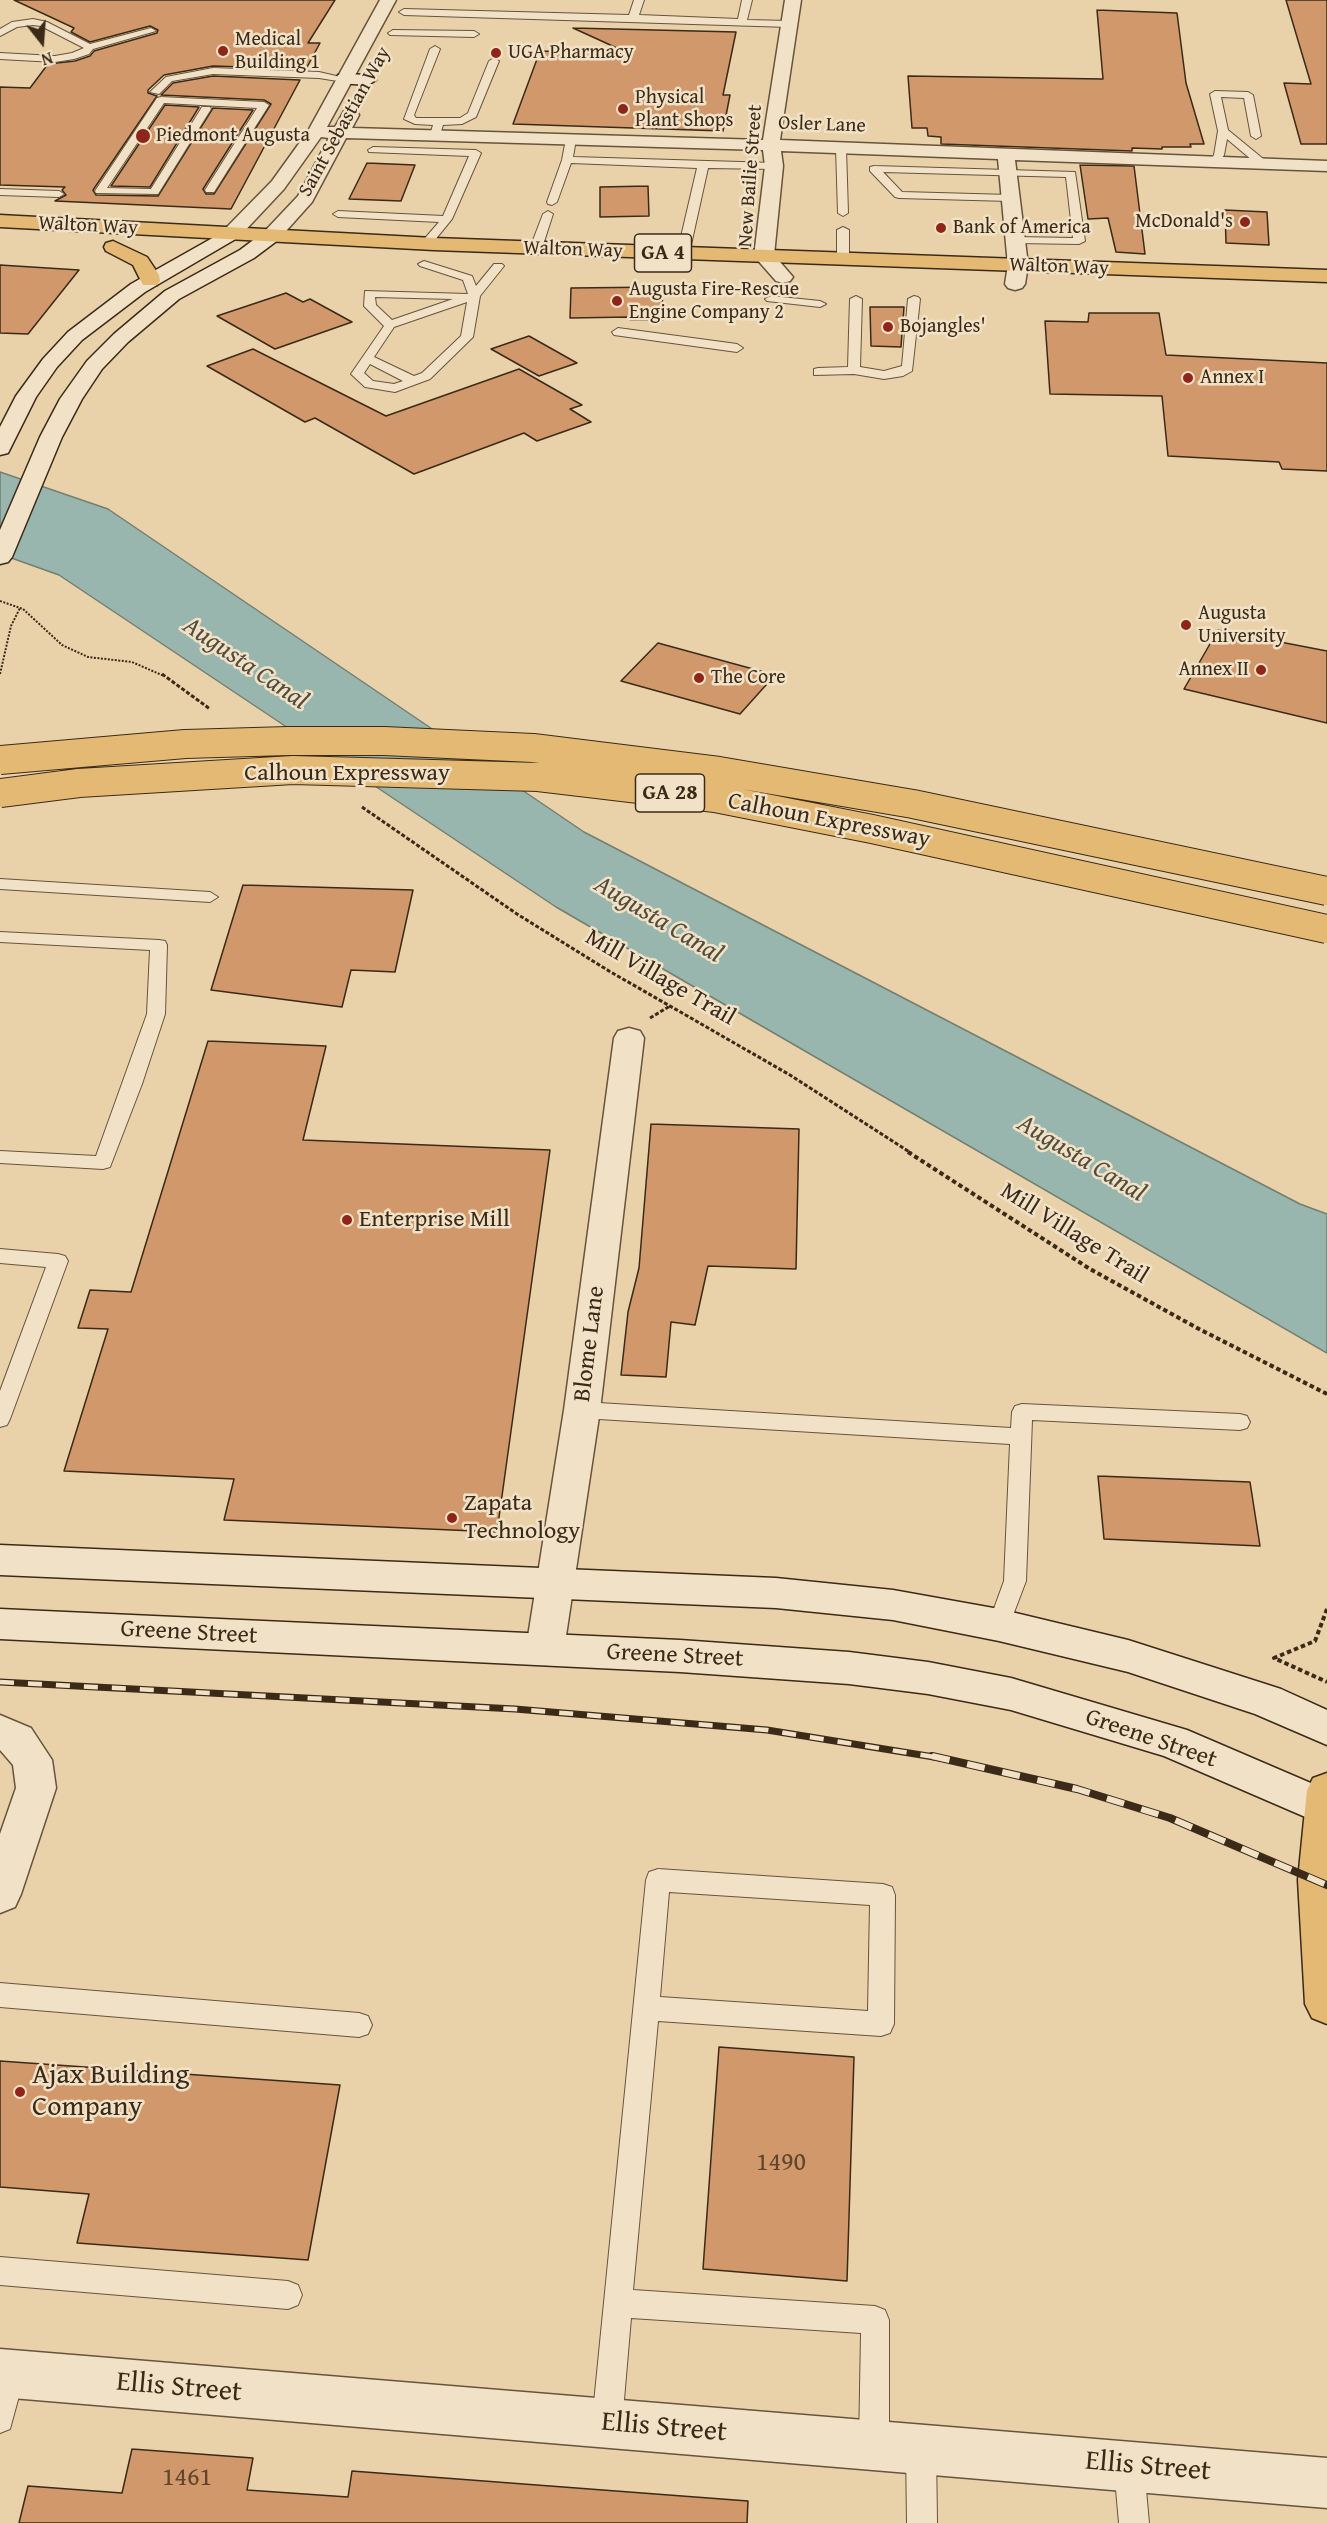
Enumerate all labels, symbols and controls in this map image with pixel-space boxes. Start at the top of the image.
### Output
north arrow [12,12,72,72]
place label: Medical Building 1 [235,28,320,75]
place label: UGA Pharmacy [508,41,634,65]
street label: Saint Sebastian Way [294,43,396,201]
marker: Medical Building 1 [216,44,230,58]
text: N [39,46,56,72]
marker: UGA Pharmacy [489,46,503,60]
place label: Physical Plant Shops [635,86,733,133]
marker: Physical Plant Shops [616,102,630,116]
street label: New Bailie Street [734,104,768,248]
street label: Osler Lane [778,111,866,139]
place label: Piedmont Augusta [156,124,310,148]
marker: Piedmont Augusta [134,127,152,145]
place label: McDonald's [1135,210,1233,234]
street label: Walton Way [38,211,138,241]
marker: McDonald's [1238,215,1252,229]
place label: Bank of America [953,216,1091,240]
marker: Bank of America [934,221,948,235]
road number: GA 4 [634,234,692,272]
street label: Walton Way [523,236,623,264]
street label: Walton Way [1009,253,1109,281]
place label: Augusta Fire-Rescue Engine Company 2 [629,278,799,325]
marker: Augusta Fire-Rescue Engine Company 2 [610,294,624,308]
place label: Bojangles' [900,315,986,339]
marker: Bojangles' [881,320,895,334]
place label: Annex I [1200,366,1264,390]
marker: Annex I [1181,371,1195,385]
place label: Augusta University [1198,602,1286,649]
water label: Augusta Canal [176,611,314,717]
marker: Augusta University [1179,618,1193,632]
place label: Annex II [1178,658,1249,682]
marker: Annex II [1254,663,1268,677]
place label: The Core [711,666,786,690]
marker: The Core [692,671,706,685]
street label: Calhoun Expressway [244,760,450,788]
road number: GA 28 [636,774,704,812]
street label: Calhoun Expressway [725,787,933,855]
water label: Augusta Canal [588,869,728,971]
street label: Mill Village Trail [580,923,740,1033]
water label: Augusta Canal [1011,1108,1151,1210]
street label: Mill Village Trail [995,1177,1153,1291]
place label: Enterprise Mill [359,1206,510,1234]
marker: Enterprise Mill [340,1213,354,1227]
street label: Blome Lane [569,1284,611,1404]
place label: Zapata Technology [464,1490,580,1546]
marker: Zapata Technology [445,1511,459,1525]
street label: Greene Street [120,1615,258,1651]
street label: Greene Street [606,1638,744,1674]
street label: Greene Street [1082,1703,1220,1775]
place label: Ajax Building Company [32,2059,189,2125]
marker: Ajax Building Company [13,2085,27,2099]
house number: 1490 [756,2147,806,2179]
street label: Ellis Street [115,2366,243,2410]
street label: Ellis Street [600,2406,728,2450]
street label: Ellis Street [1084,2445,1212,2489]
house number: 1461 [162,2462,212,2494]

